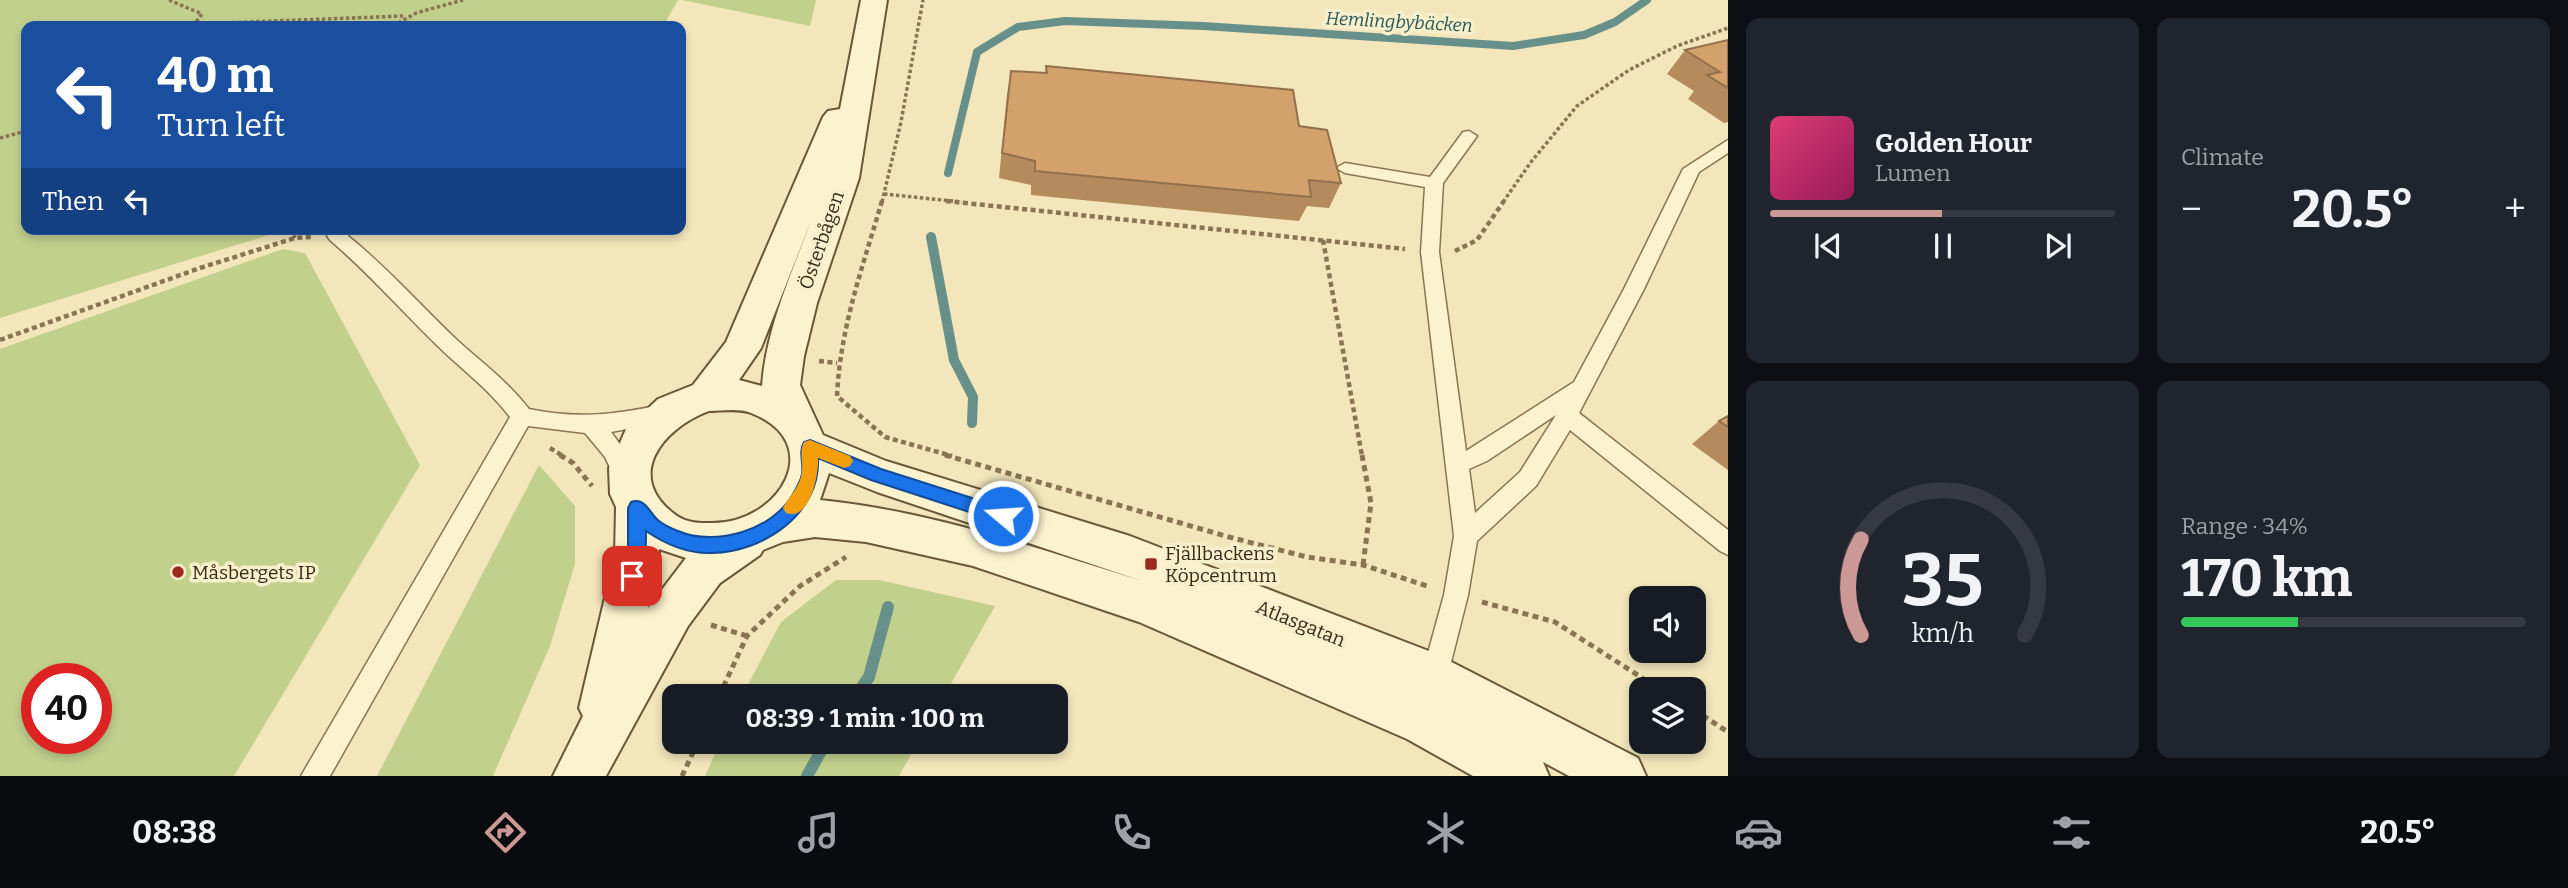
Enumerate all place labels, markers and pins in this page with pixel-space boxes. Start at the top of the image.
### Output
place label: Fjällbackens Köpcentrum [1165,542,1277,587]
pin [602,546,662,606]
marker: Fjällbackens Köpcentrum [1143,556,1159,572]
place label: Måsbergets IP [192,561,316,584]
marker: Måsbergets IP [170,564,186,580]

